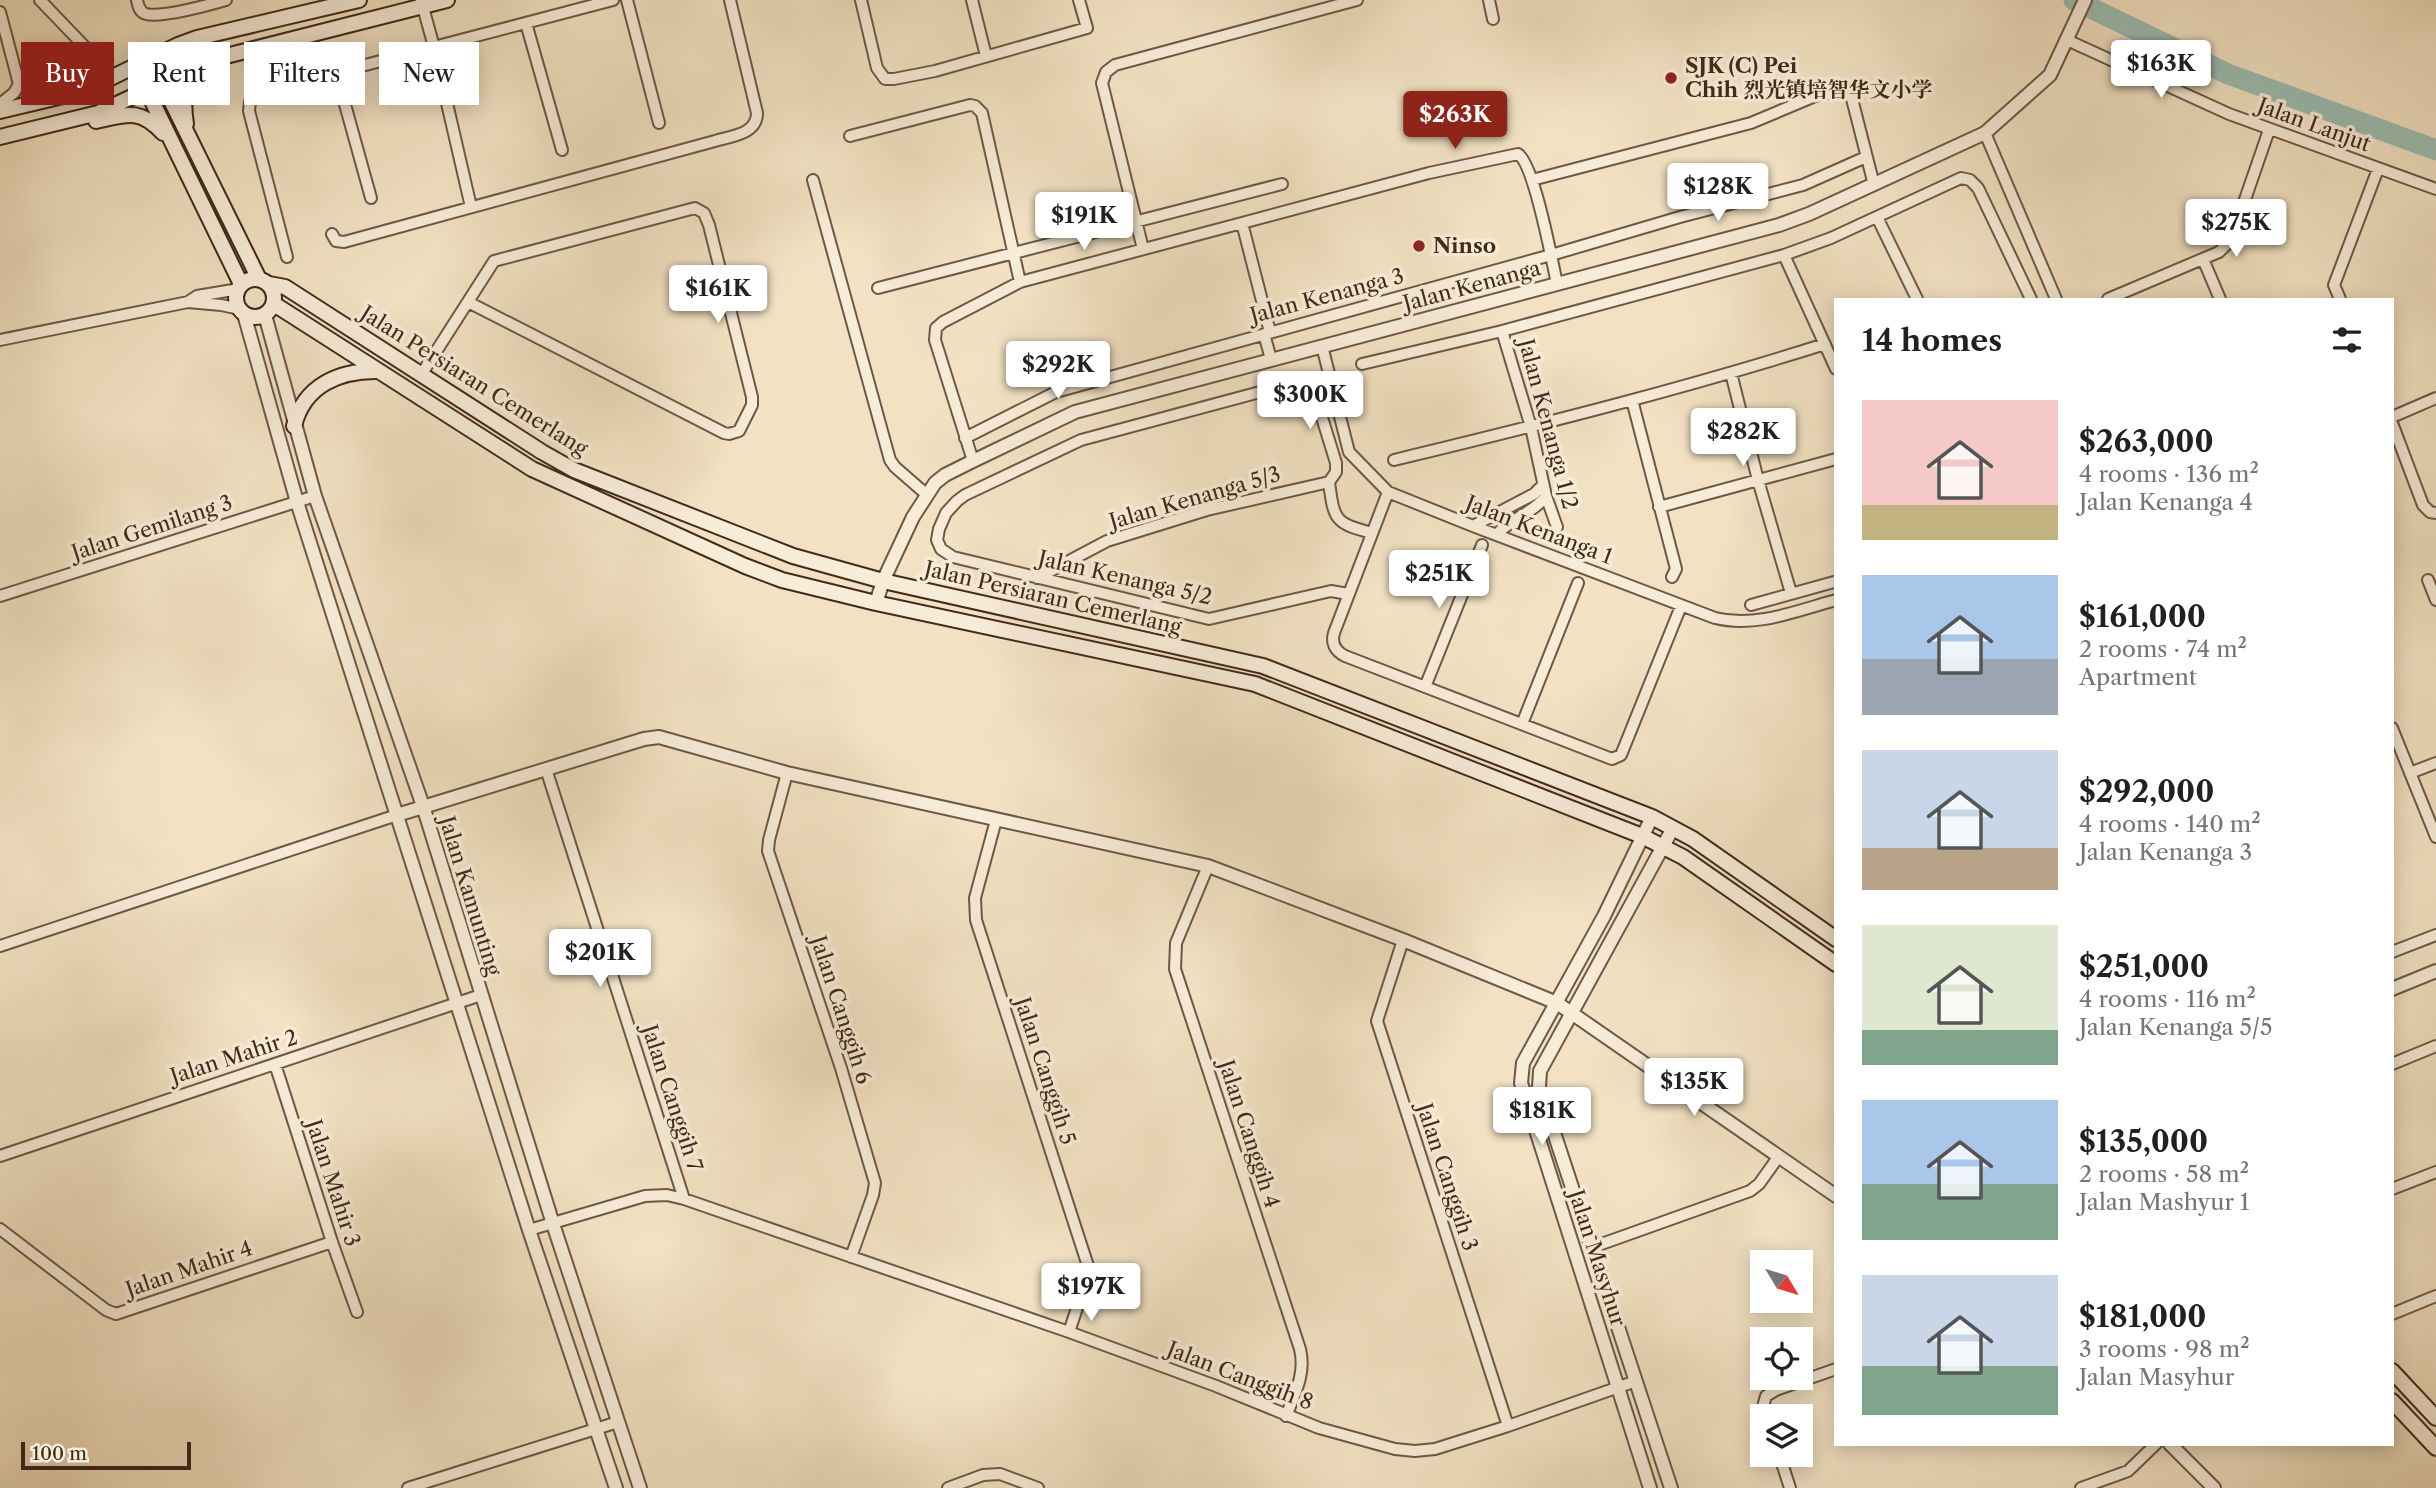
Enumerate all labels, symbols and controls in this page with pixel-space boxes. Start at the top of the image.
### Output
pin: $163K [2112,41,2210,100]
chip: Buy [21,42,114,105]
chip: Rent [128,42,230,105]
chip: Filters [244,42,365,105]
chip: New [379,42,479,105]
text: $163K [2127,49,2195,77]
place label: SJK (C) Pei Chih 烈光镇培智华文小学 [1685,53,1932,102]
marker: SJK (C) Pei Chih 烈光镇培智华文小学 [1663,70,1679,86]
street label: Jalan Lanjut [2251,91,2375,157]
pin: $263K [1406,92,1504,151]
text: $263K [1419,100,1491,128]
pin: $128K [1669,164,1767,223]
text: $128K [1683,172,1753,200]
pin: $191K [1035,192,1133,252]
pin: $275K [2187,200,2285,259]
text: $191K [1051,201,1117,229]
text: $275K [2201,208,2271,236]
place label: Ninso [1433,233,1496,258]
marker: Ninso [1411,238,1427,254]
street label: Jalan Kenanga [1397,255,1544,317]
street label: Jalan Kenanga 3 [1244,263,1407,329]
pin: $161K [669,266,767,325]
text: $161K [685,274,751,302]
street label: Jalan Persiaran Cemerlang [354,299,593,461]
icon: filters [2328,321,2366,359]
text: 14 homes [1862,322,2002,359]
street label: Jalan Kenanga 1/2 [1513,333,1583,512]
pin: $292K [1009,342,1107,401]
text: $292K [1022,350,1094,378]
pin: $300K [1261,372,1359,431]
text: $300K [1273,380,1347,408]
pin: $282K [1694,408,1792,468]
text: $282K [1707,417,1779,445]
text: $263,000 [2079,423,2214,460]
icon: home [1918,428,2002,512]
text: 4 rooms · 136 m² [2079,460,2259,488]
street label: Jalan Kenanga 5/3 [1103,461,1283,535]
text: Jalan Kenanga 4 [2079,488,2253,516]
street label: Jalan Kenanga 1 [1459,489,1616,569]
street label: Jalan Gemilang 3 [65,490,235,566]
street label: Jalan Kenanga 5/2 [1033,545,1214,610]
pin: $251K [1390,550,1488,610]
street label: Jalan Persiaran Cemerlang [919,555,1185,639]
text: $251K [1405,559,1473,587]
text: $161,000 [2079,598,2206,635]
icon: home [1918,603,2002,687]
text: 2 rooms · 74 m² [2079,635,2247,663]
text: Apartment [2079,663,2197,691]
text: $292,000 [2079,773,2214,810]
icon: home [1918,778,2002,862]
street label: Jalan Kamunting [433,810,507,979]
text: 4 rooms · 140 m² [2079,810,2261,838]
text: Jalan Kenanga 3 [2079,838,2252,866]
pin: $201K [551,930,649,989]
street label: Jalan Canggih 6 [805,930,877,1087]
text: $201K [565,938,635,966]
text: $251,000 [2079,948,2209,985]
icon: home [1918,953,2002,1037]
text: 4 rooms · 116 m² [2079,985,2256,1013]
street label: Jalan Canggih 5 [1009,991,1081,1148]
text: Jalan Kenanga 5/5 [2079,1013,2272,1041]
street label: Jalan Canggih 7 [636,1019,708,1175]
street label: Jalan Mahir 2 [164,1024,301,1090]
street label: Jalan Canggih 4 [1213,1054,1285,1211]
pin: $135K [1645,1058,1743,1118]
text: $135K [1660,1067,1728,1095]
pin: $181K [1493,1088,1591,1147]
text: $181K [1509,1096,1575,1124]
street label: Jalan Canggih 3 [1411,1097,1483,1254]
street label: Jalan Mahir 3 [300,1114,366,1249]
text: $135,000 [2079,1123,2208,1160]
icon: home [1918,1128,2002,1212]
text: 2 rooms · 58 m² [2079,1160,2249,1188]
street label: Jalan Masyhur [1563,1184,1631,1329]
text: Jalan Mashyur 1 [2079,1188,2249,1216]
street label: Jalan Mahir 4 [119,1235,255,1303]
north arrow [1750,1250,1813,1312]
map controls [1750,1250,1813,1467]
pin: $197K [1042,1264,1140,1323]
text: $197K [1057,1272,1125,1300]
text: $181,000 [2079,1298,2206,1335]
icon: home [1918,1303,2002,1387]
button: locate [1750,1327,1813,1390]
street label: Jalan Canggih 8 [1161,1335,1317,1415]
text: 3 rooms · 98 m² [2079,1335,2250,1363]
text: Jalan Masyhur [2079,1363,2234,1391]
button: layers [1750,1404,1813,1467]
scale bar [21,1439,191,1471]
text: 100 m [32,1442,87,1465]

